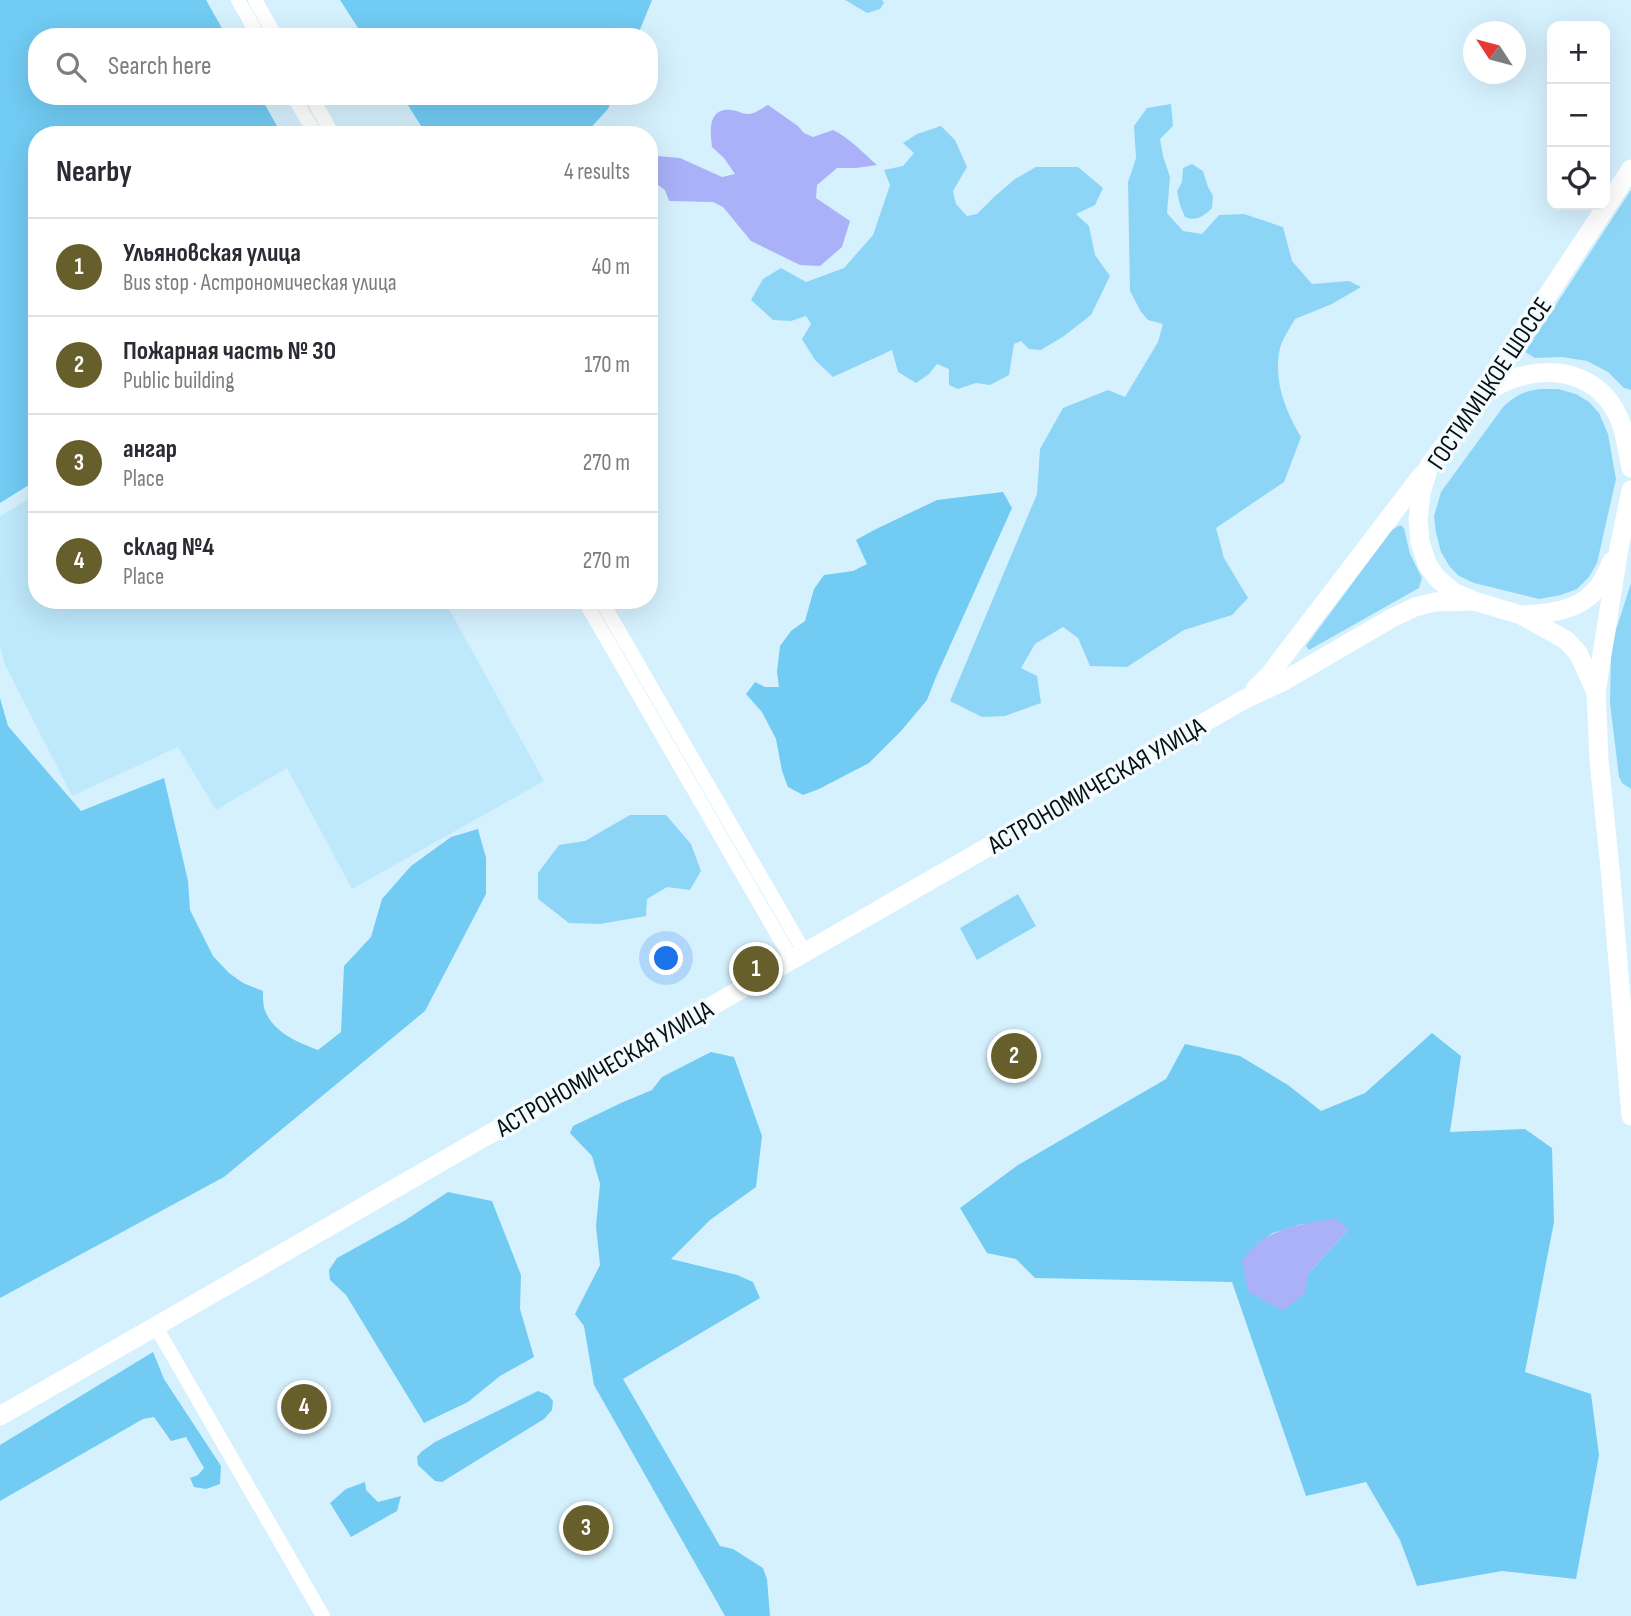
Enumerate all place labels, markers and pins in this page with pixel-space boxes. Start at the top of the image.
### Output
pin: 1 [733,943,779,995]
pin: 2 [991,1030,1037,1082]
pin: 4 [281,1381,327,1433]
pin: 3 [563,1502,609,1554]

